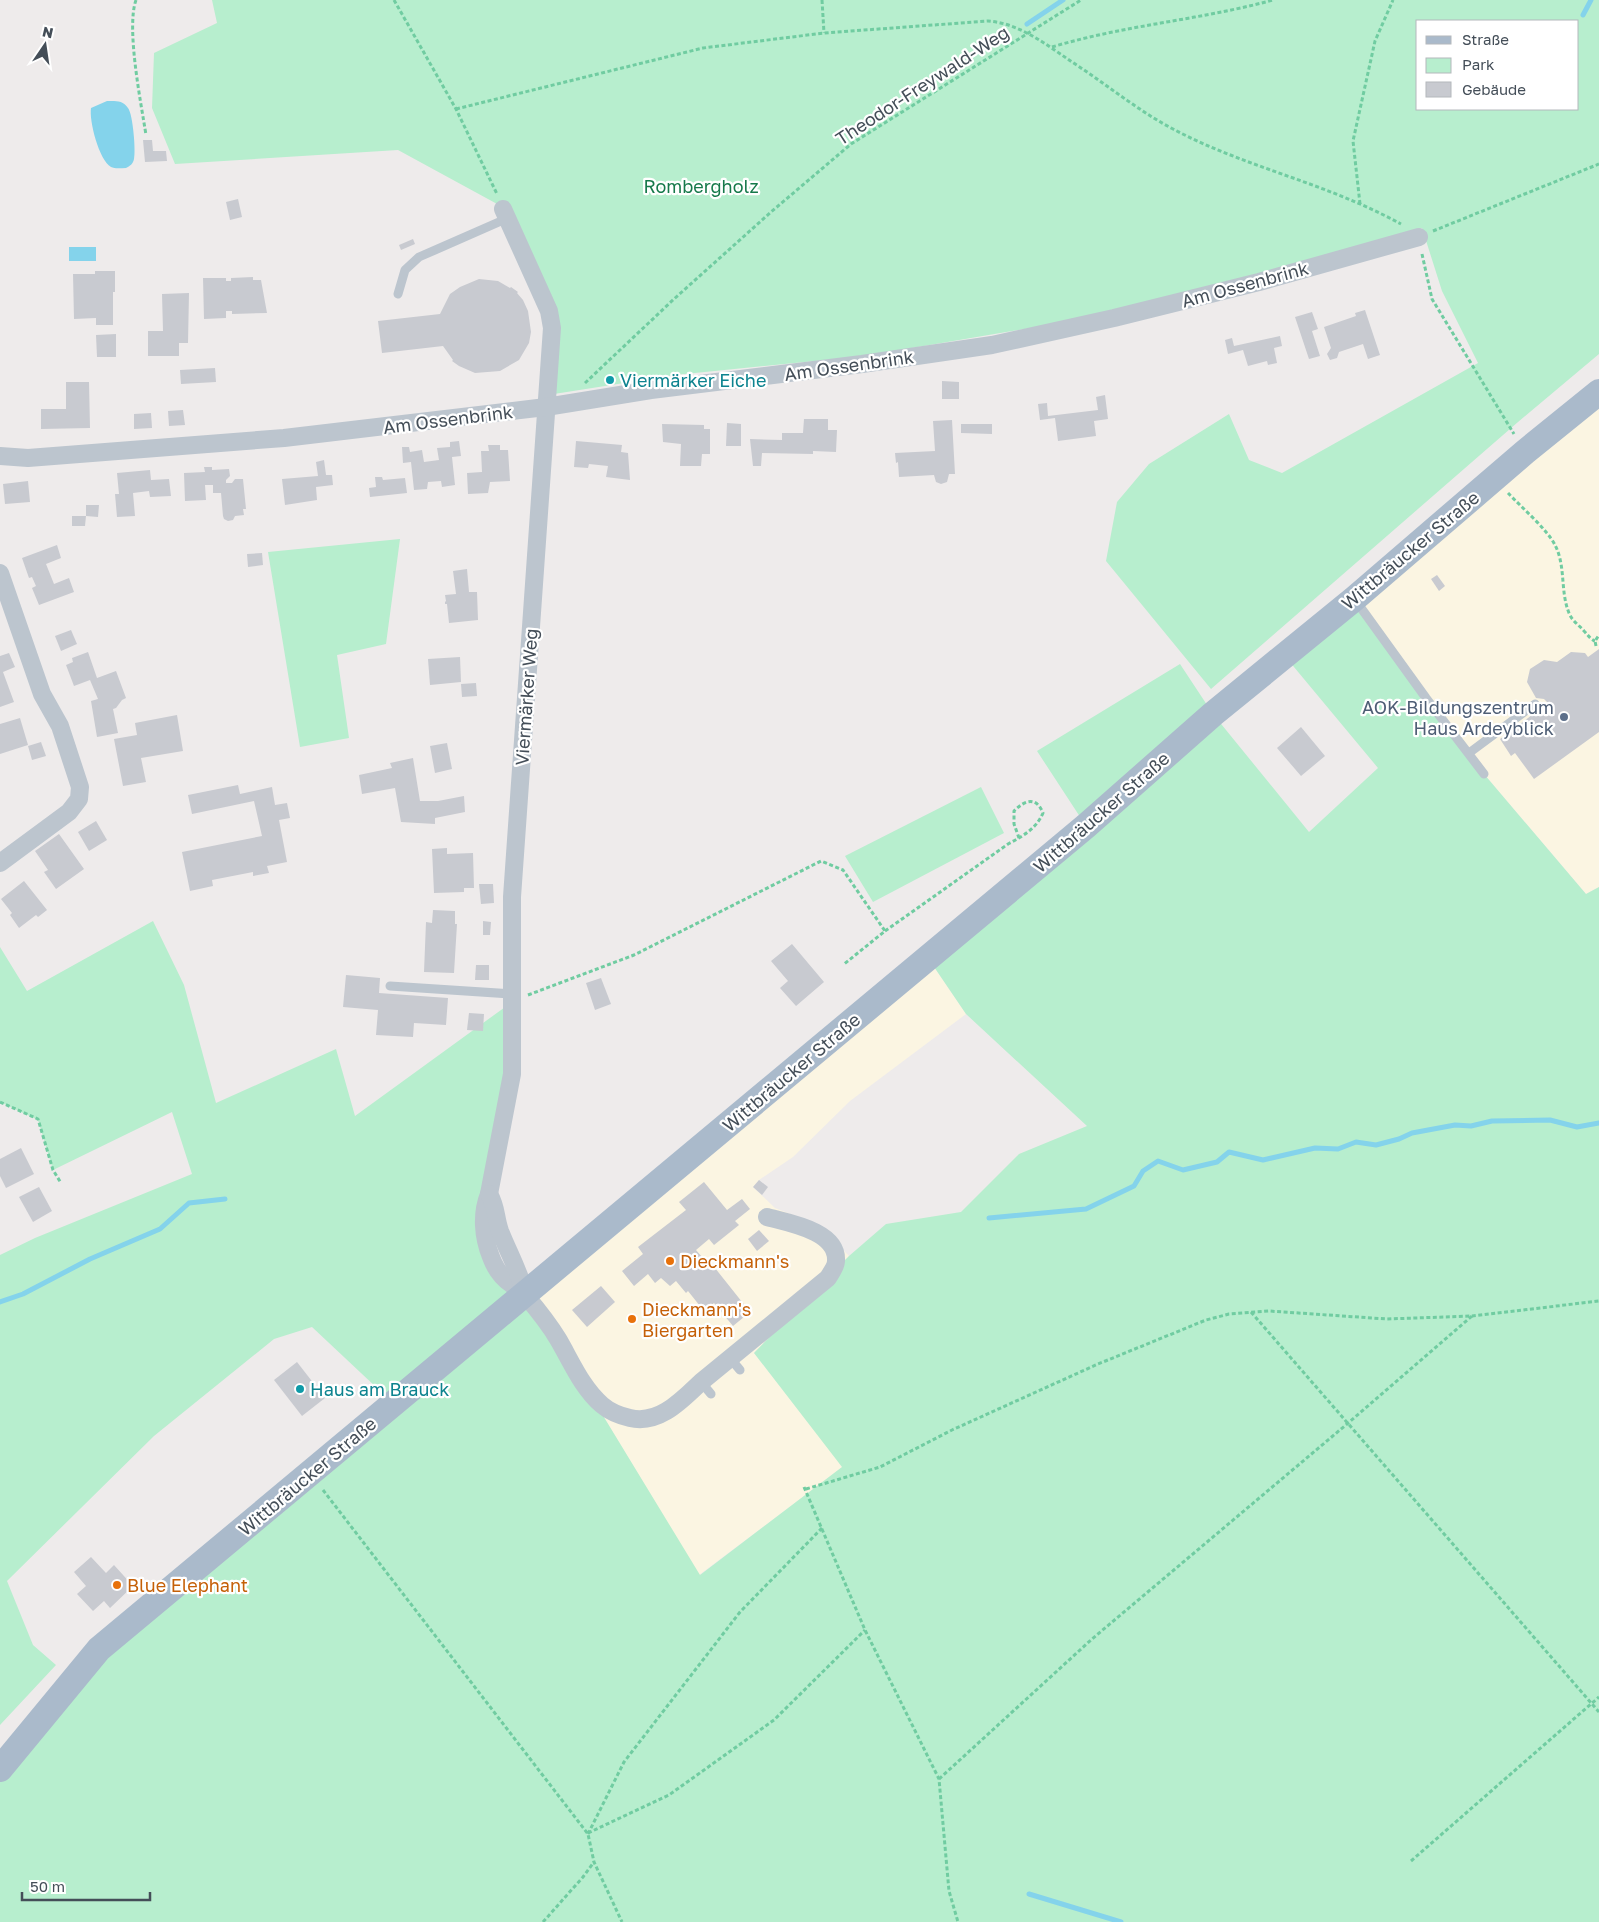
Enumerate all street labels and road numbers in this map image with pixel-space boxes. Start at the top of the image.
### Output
street label: Theodor-Freywald-Weg [831,21,1013,149]
street label: Am Ossenbrink [1179,256,1311,312]
street label: Am Ossenbrink [783,345,915,385]
street label: Am Ossenbrink [382,400,514,438]
street label: Wittbräucker Straße [1337,486,1483,614]
street label: Viermärker Weg [510,628,542,766]
street label: Wittbräucker Straße [1028,747,1174,877]
street label: Wittbräucker Straße [718,1008,864,1136]
street label: Wittbräucker Straße [234,1412,380,1540]

